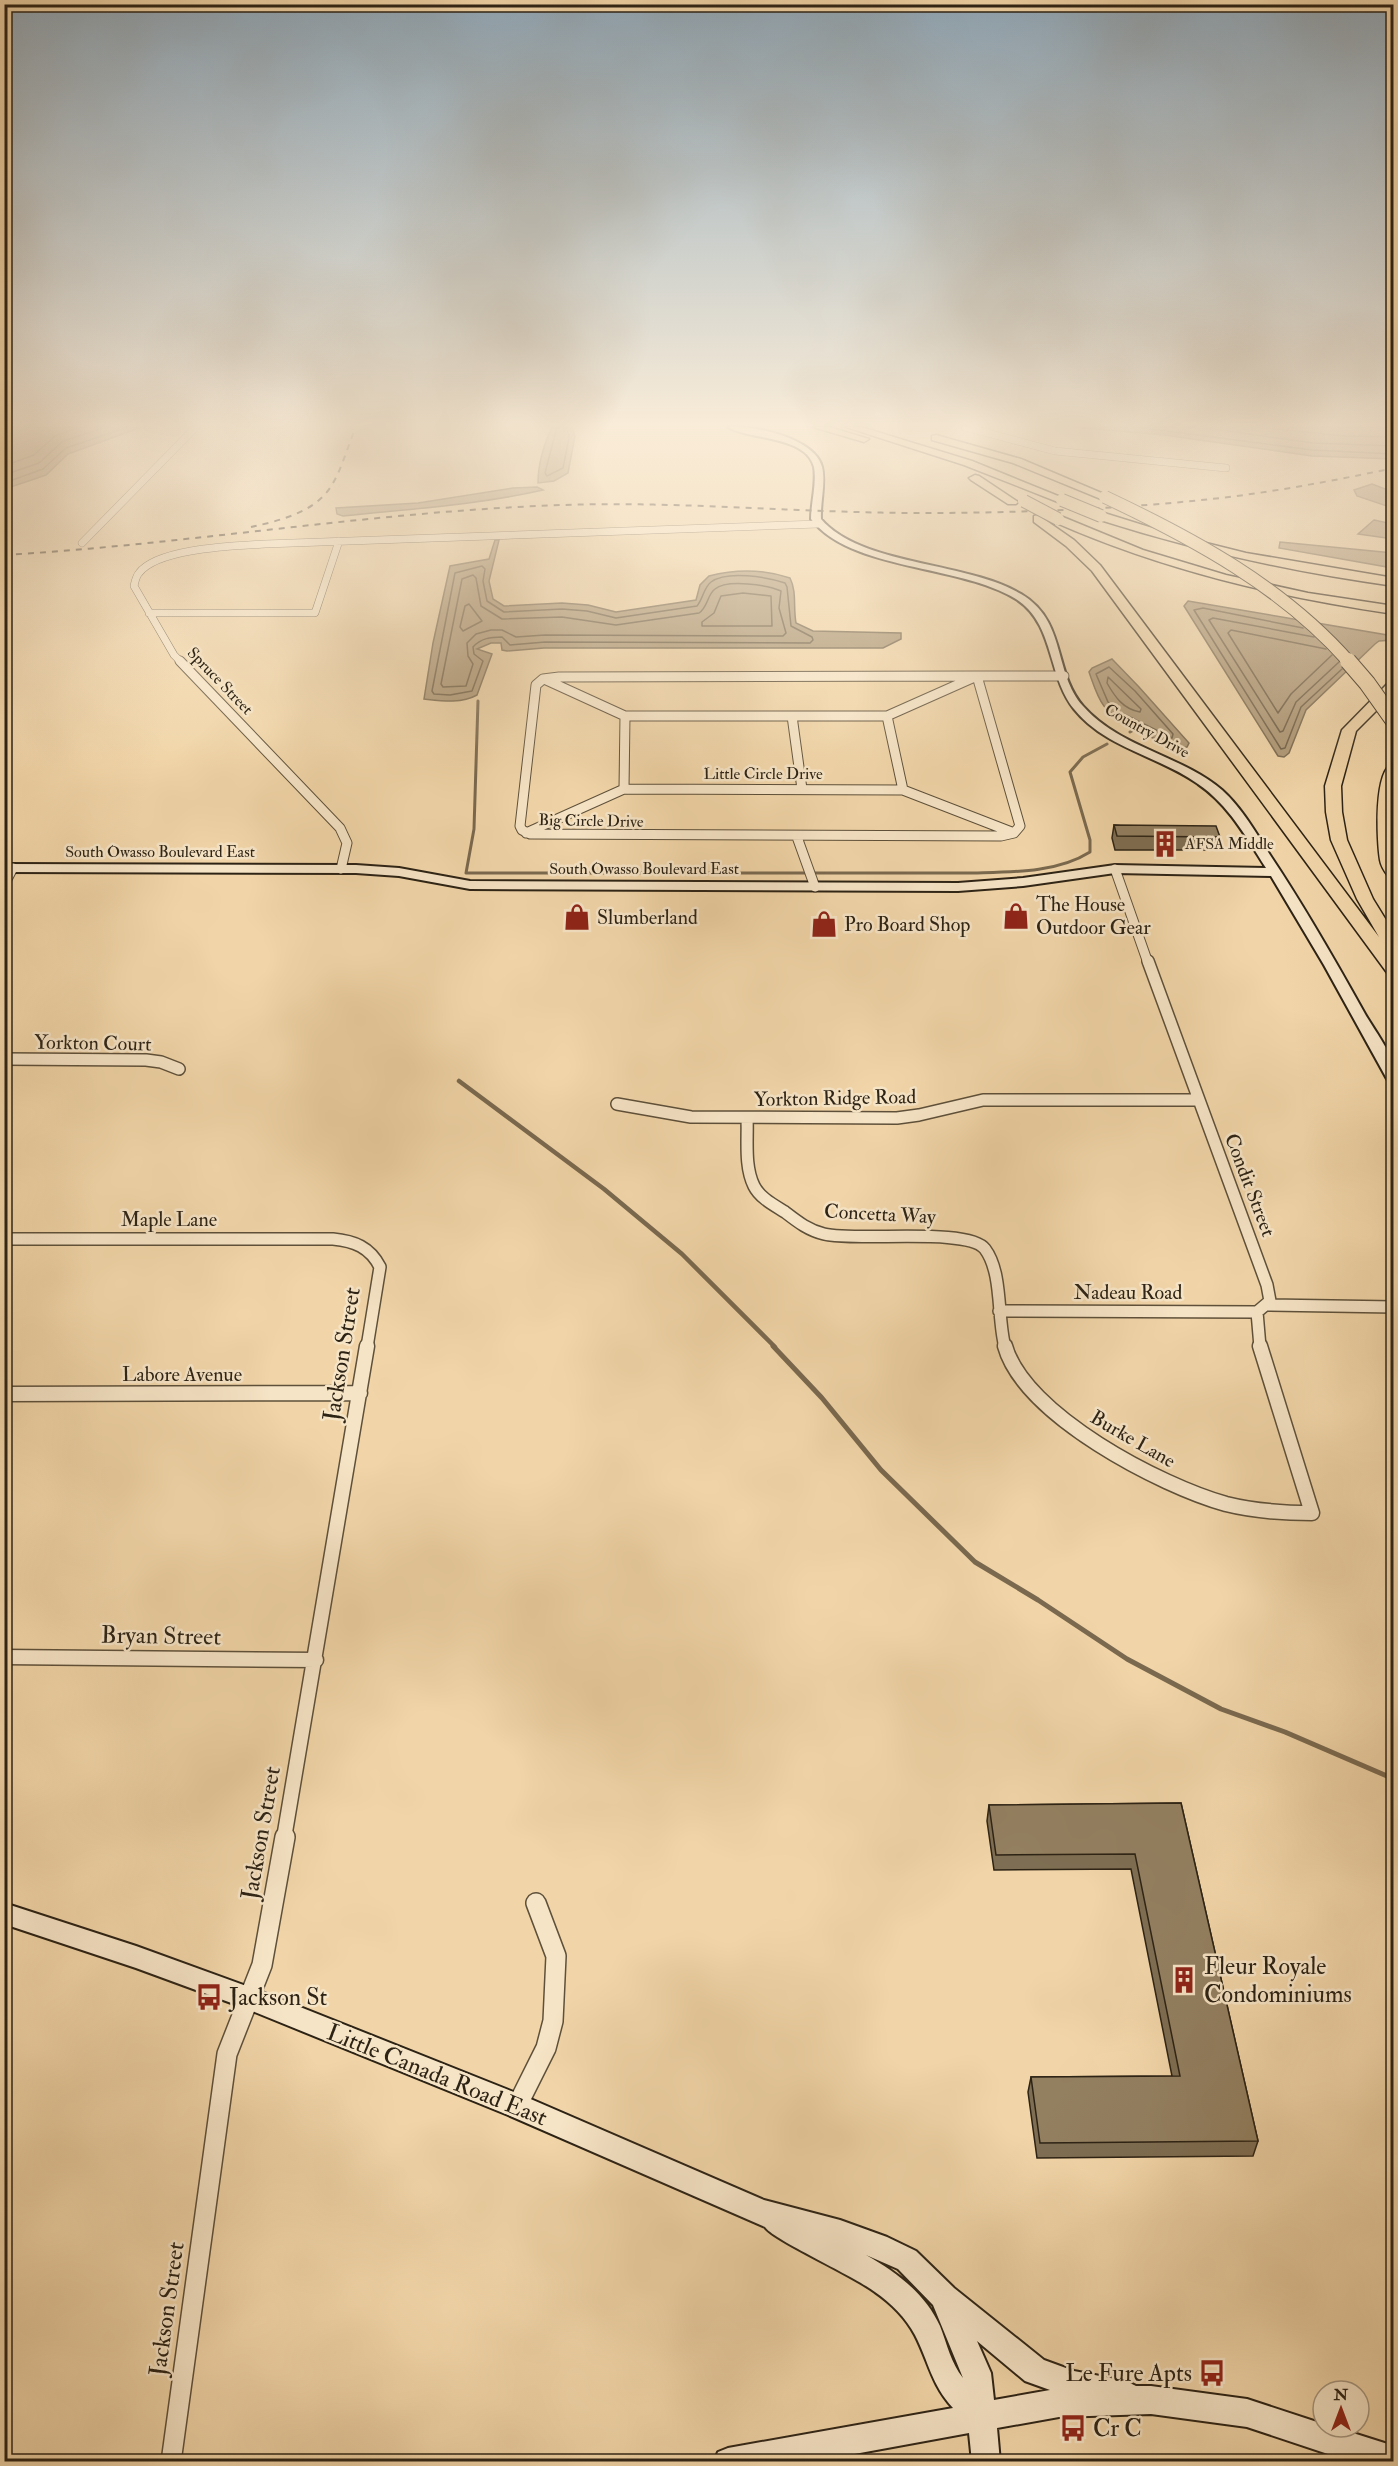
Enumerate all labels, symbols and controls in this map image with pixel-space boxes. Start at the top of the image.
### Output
street label: Spruce Street [182,643,257,720]
street label: Country Drive [1101,699,1193,763]
street label: Little Circle Drive [703,764,823,784]
street label: Big Circle Drive [538,810,644,832]
building icon: AFSA Middle [1150,829,1180,859]
place label: AFSA Middle [1184,834,1274,854]
street label: South Owasso Boulevard East [65,842,255,862]
street label: South Owasso Boulevard East [549,859,739,879]
place label: The House Outdoor Gear [1036,892,1151,940]
shop icon: The House Outdoor Gear [1001,901,1031,931]
shop icon: Slumberland [562,902,592,932]
place label: Slumberland [597,905,698,930]
shop icon: Pro Board Shop [809,909,839,939]
place label: Pro Board Shop [844,912,970,938]
street label: Yorkton Court [34,1029,152,1057]
street label: Yorkton Ridge Road [754,1084,917,1112]
street label: Condit Street [1219,1130,1281,1241]
street label: Concetta Way [824,1199,938,1229]
street label: Maple Lane [121,1207,217,1233]
street label: Nadeau Road [1074,1280,1182,1305]
street label: Jackson Street [316,1285,368,1424]
street label: Labore Avenue [122,1362,242,1387]
street label: Burke Lane [1086,1405,1180,1473]
street label: Bryan Street [101,1619,222,1653]
street label: Jackson Street [234,1764,288,1903]
place label: Fleur Royale Condominiums [1204,1951,1352,2010]
building icon: Fleur Royale Condominiums [1169,1965,1199,1995]
bus stop icon: Jackson St [194,1982,224,2012]
place label: Jackson St [228,1982,328,2013]
street label: Little Canada Road East [322,2017,552,2133]
street label: Jackson Street [142,2240,192,2379]
place label: Le Fure Apts [1065,2358,1192,2389]
bus stop icon: Le Fure Apts [1197,2358,1227,2388]
north arrow [1311,2379,1371,2439]
text: N [1333,2385,1349,2405]
bus stop icon: Cr C [1058,2413,1088,2443]
place label: Cr C [1093,2413,1142,2444]

